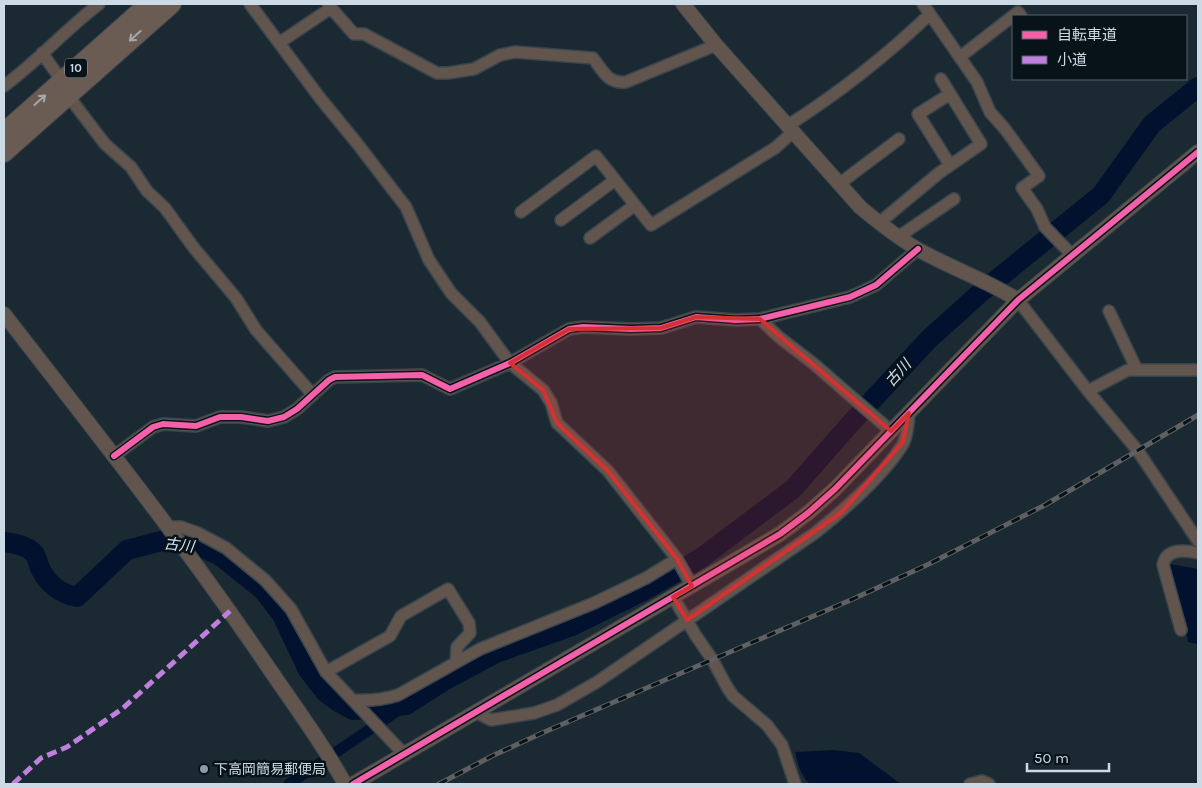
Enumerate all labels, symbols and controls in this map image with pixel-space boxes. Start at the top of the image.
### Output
legend [1012,15,1187,80]
text: 自転車道 [1057,26,1117,44]
one-way arrow [129,30,142,42]
text: 小道 [1057,51,1087,69]
road number: 10 [65,58,87,78]
one-way arrow [34,94,47,105]
water label: 古川 [881,354,916,390]
water label: 古川 [163,534,197,556]
scale bar [1027,740,1110,772]
text: 50 m [1034,749,1069,767]
place label: 下高岡簡易郵便局 [214,761,326,778]
marker: 下高岡簡易郵便局 [198,763,210,775]

